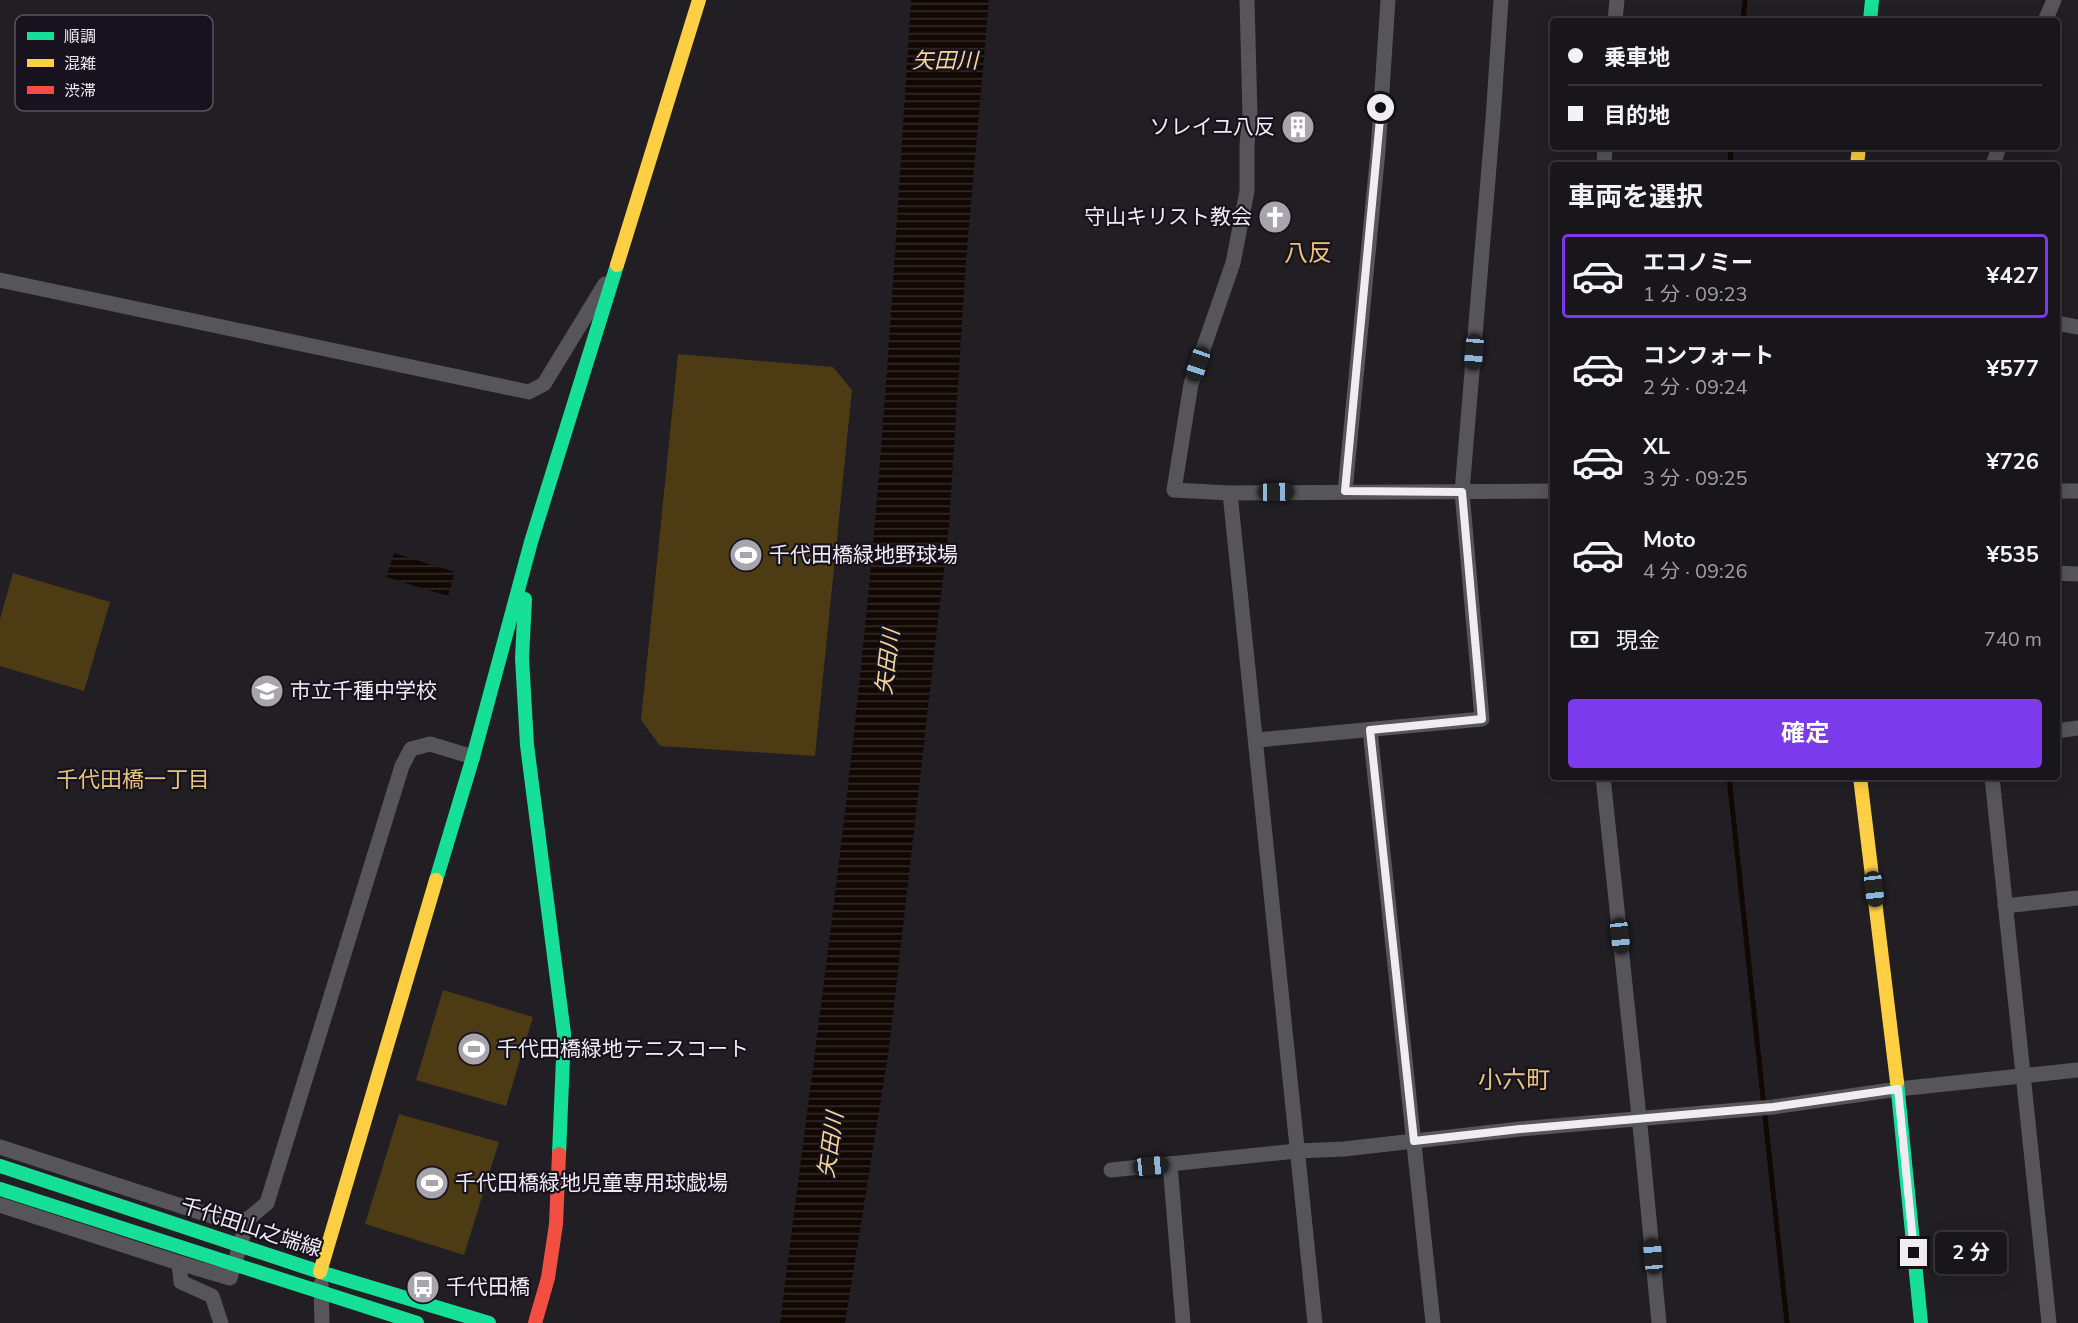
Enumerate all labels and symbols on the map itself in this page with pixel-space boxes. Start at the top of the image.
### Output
legend [15,15,213,111]
text: 順調 [64,26,96,48]
water label: 矢田川 [912,46,980,76]
text: 混雑 [64,53,96,75]
text: 渋滞 [64,80,96,102]
route start [1367,94,1394,121]
building icon: ソレイユ八反 [1280,109,1316,145]
place label: ソレイユ八反 [1149,113,1275,141]
church icon: 守山キリスト教会 [1257,199,1293,235]
place label: 守山キリスト教会 [1084,203,1252,231]
district label: 八反 [1284,237,1332,269]
car [1463,333,1485,371]
car [1184,344,1212,384]
car [1258,483,1294,501]
sports icon: 千代田橋緑地野球場 [728,537,764,573]
place label: 千代田橋緑地野球場 [769,541,958,569]
water label: 矢田川 [869,625,907,697]
school or university icon: 市立千種中学校 [249,673,285,709]
place label: 市立千種中学校 [290,677,437,705]
district label: 千代田橋一丁目 [56,765,210,795]
car [1863,870,1885,908]
car [1609,917,1631,955]
sports icon: 千代田橋緑地テニスコート [456,1031,492,1067]
place label: 千代田橋緑地テニスコート [497,1035,749,1063]
district label: 小六町 [1478,1064,1550,1096]
water label: 矢田川 [812,1108,851,1180]
car [1132,1155,1170,1177]
sports icon: 千代田橋緑地児童専用球戯場 [414,1165,450,1201]
place label: 千代田橋緑地児童専用球戯場 [455,1169,728,1197]
street label: 千代田山之端線 [177,1191,325,1263]
callout: 2 分 [1935,1232,2007,1274]
car [1642,1237,1664,1275]
route end [1900,1239,1927,1266]
bus stop icon: 千代田橋 [405,1269,441,1305]
place label: 千代田橋 [446,1273,530,1301]

